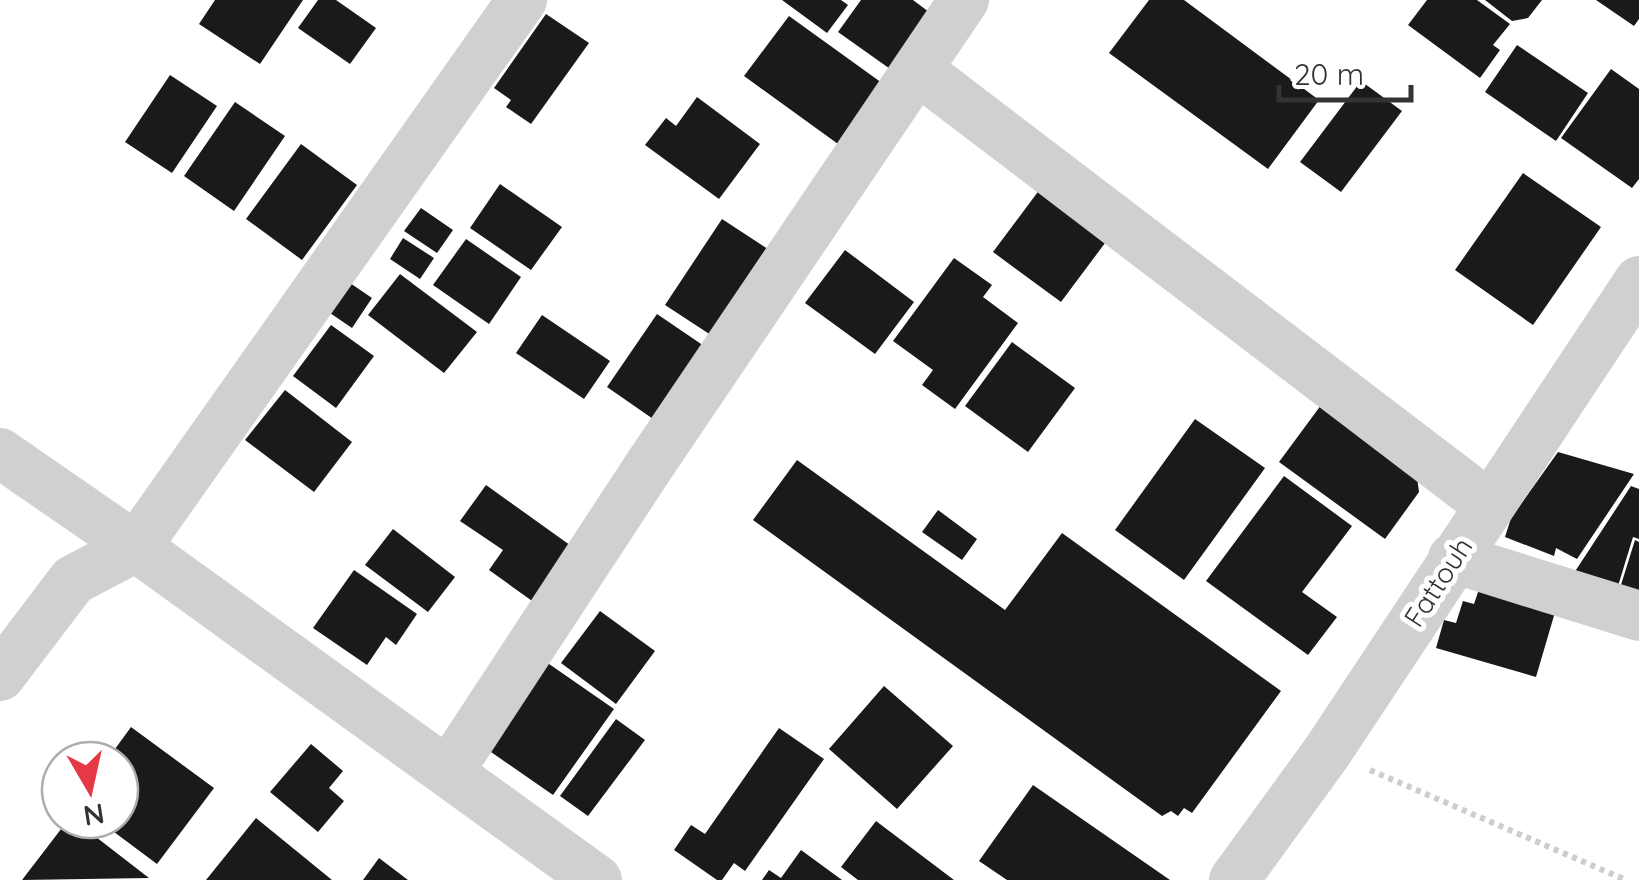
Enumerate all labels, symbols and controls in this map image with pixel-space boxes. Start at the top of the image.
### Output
scale bar [1279,40,1412,102]
text: 20 m [1294,55,1364,93]
street label: Fattouh [1396,530,1479,633]
north arrow [40,740,140,840]
text: N [81,796,107,834]

